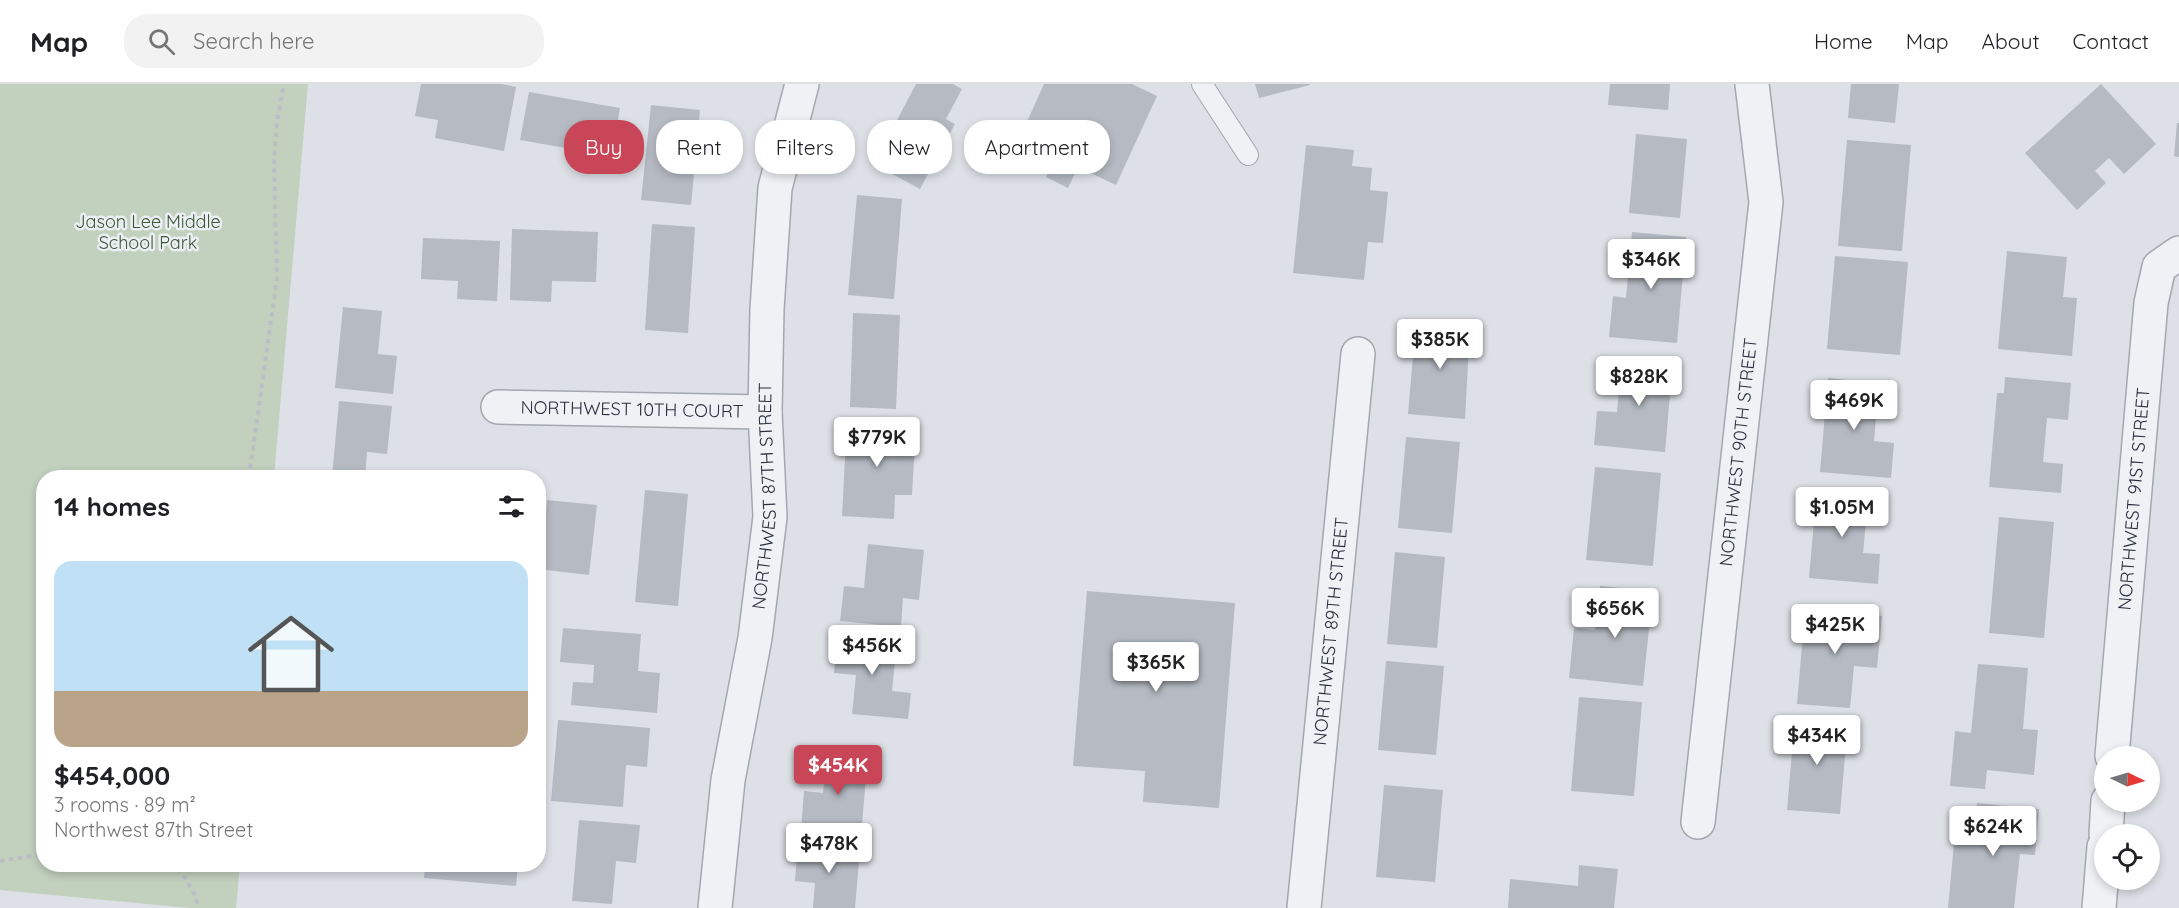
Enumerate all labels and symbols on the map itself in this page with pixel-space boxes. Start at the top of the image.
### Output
park label: Jason Lee Middle School Park [75,210,221,254]
pin: $346K [1609,239,1693,290]
pin: $385K [1398,319,1482,370]
street label: NORTHWEST 90TH STREET [1714,337,1762,568]
pin: $828K [1597,356,1681,407]
pin: $469K [1812,380,1896,431]
street label: NORTHWEST 87TH STREET [747,382,781,611]
street label: NORTHWEST 91ST STREET [2113,387,2155,611]
street label: NORTHWEST 10TH COURT [520,395,744,423]
pin: $779K [835,417,919,468]
pin: $1.05M [1793,487,1891,538]
street label: NORTHWEST 89TH STREET [1308,516,1353,746]
pin: $656K [1573,588,1657,639]
pin: $425K [1793,604,1877,655]
pin: $456K [830,625,914,676]
pin: $365K [1114,642,1198,693]
pin: $434K [1775,715,1859,766]
pin: $454K [796,745,880,796]
north arrow [2094,746,2160,812]
pin: $624K [1951,806,2035,857]
pin: $478K [787,823,871,874]

